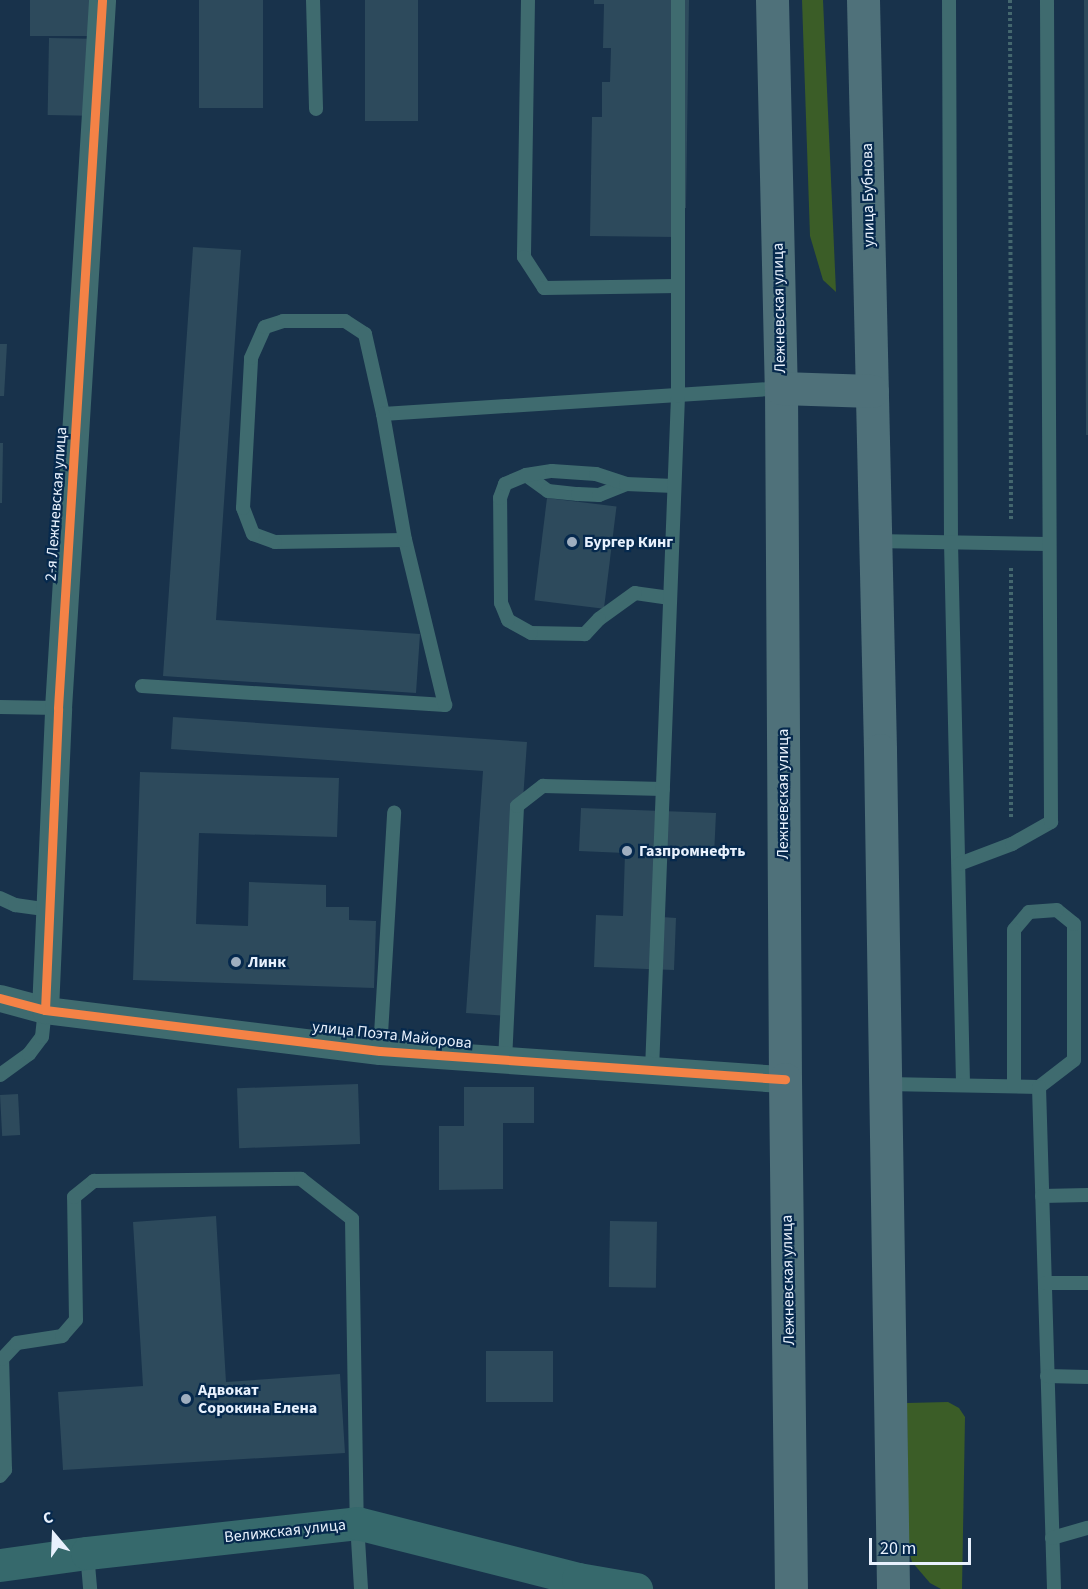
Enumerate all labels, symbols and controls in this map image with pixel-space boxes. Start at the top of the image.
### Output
street label: улица Бубнова [857,143,879,247]
street label: Лежневская улица [768,243,790,373]
street label: 2-я Лежневская улица [41,426,71,582]
place label: Бургер Кинг [584,532,673,552]
marker: Бургер Кинг [565,535,579,549]
street label: Лежневская улица [773,729,793,859]
place label: Газпромнефть [639,841,746,861]
marker: Газпромнефть [620,844,634,858]
place label: Линк [248,952,286,972]
marker: Линк [229,955,243,969]
street label: улица Поэта Майорова [311,1017,473,1053]
street label: Лежневская улица [777,1215,799,1345]
place label: Адвокат Сорокина Елена [198,1380,317,1418]
marker: Адвокат Сорокина Елена [179,1392,193,1406]
north arrow [24,1505,84,1565]
text: С [40,1506,56,1530]
street label: Велижская улица [223,1515,347,1547]
scale bar [872,1526,974,1564]
text: 20 m [880,1536,916,1561]

